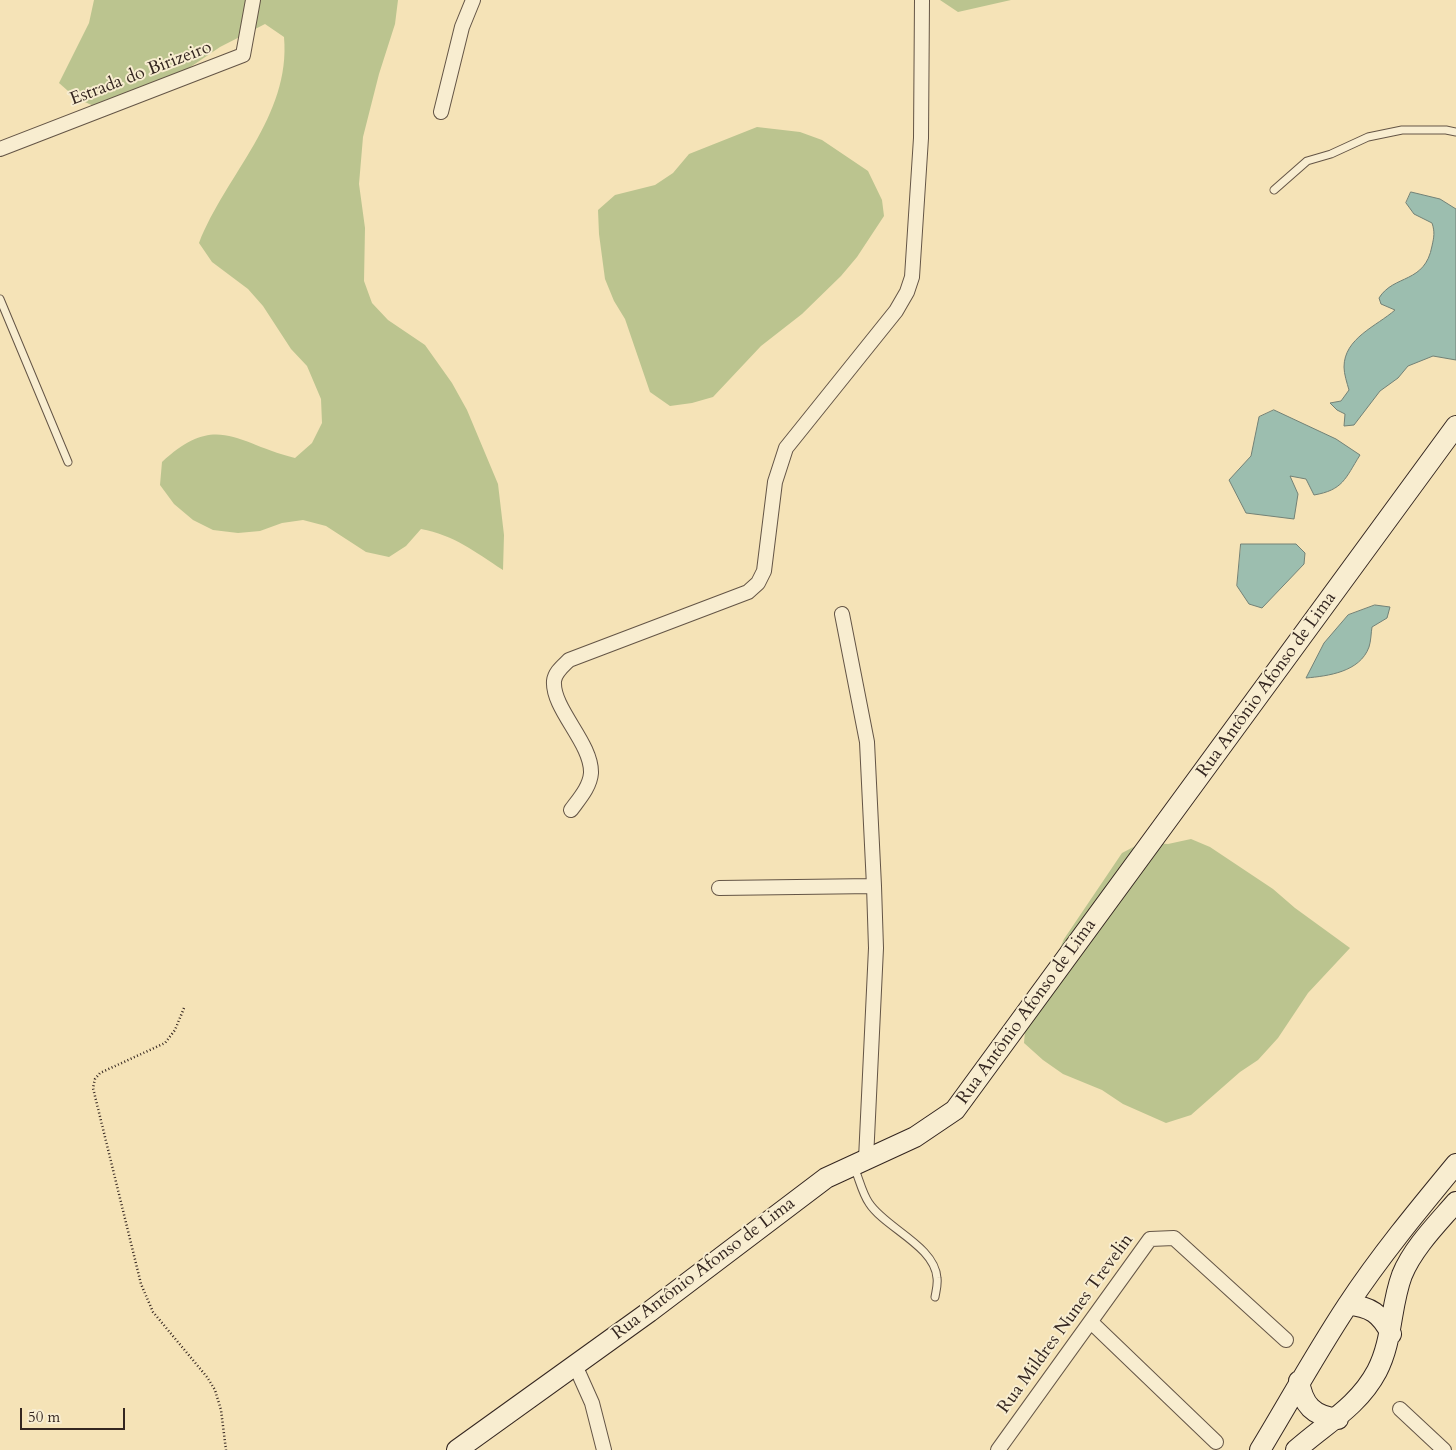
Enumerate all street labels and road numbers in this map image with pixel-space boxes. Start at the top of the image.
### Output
street label: Estrada do Birizeiro [67,37,215,111]
street label: Rua Antônio Afonso de Lima [1193,588,1341,782]
street label: Rua Antônio Afonso de Lima [953,915,1101,1109]
street label: Rua Antônio Afonso de Lima [608,1193,800,1345]
street label: Rua Mildres Nunes Trevelin [994,1230,1138,1418]

